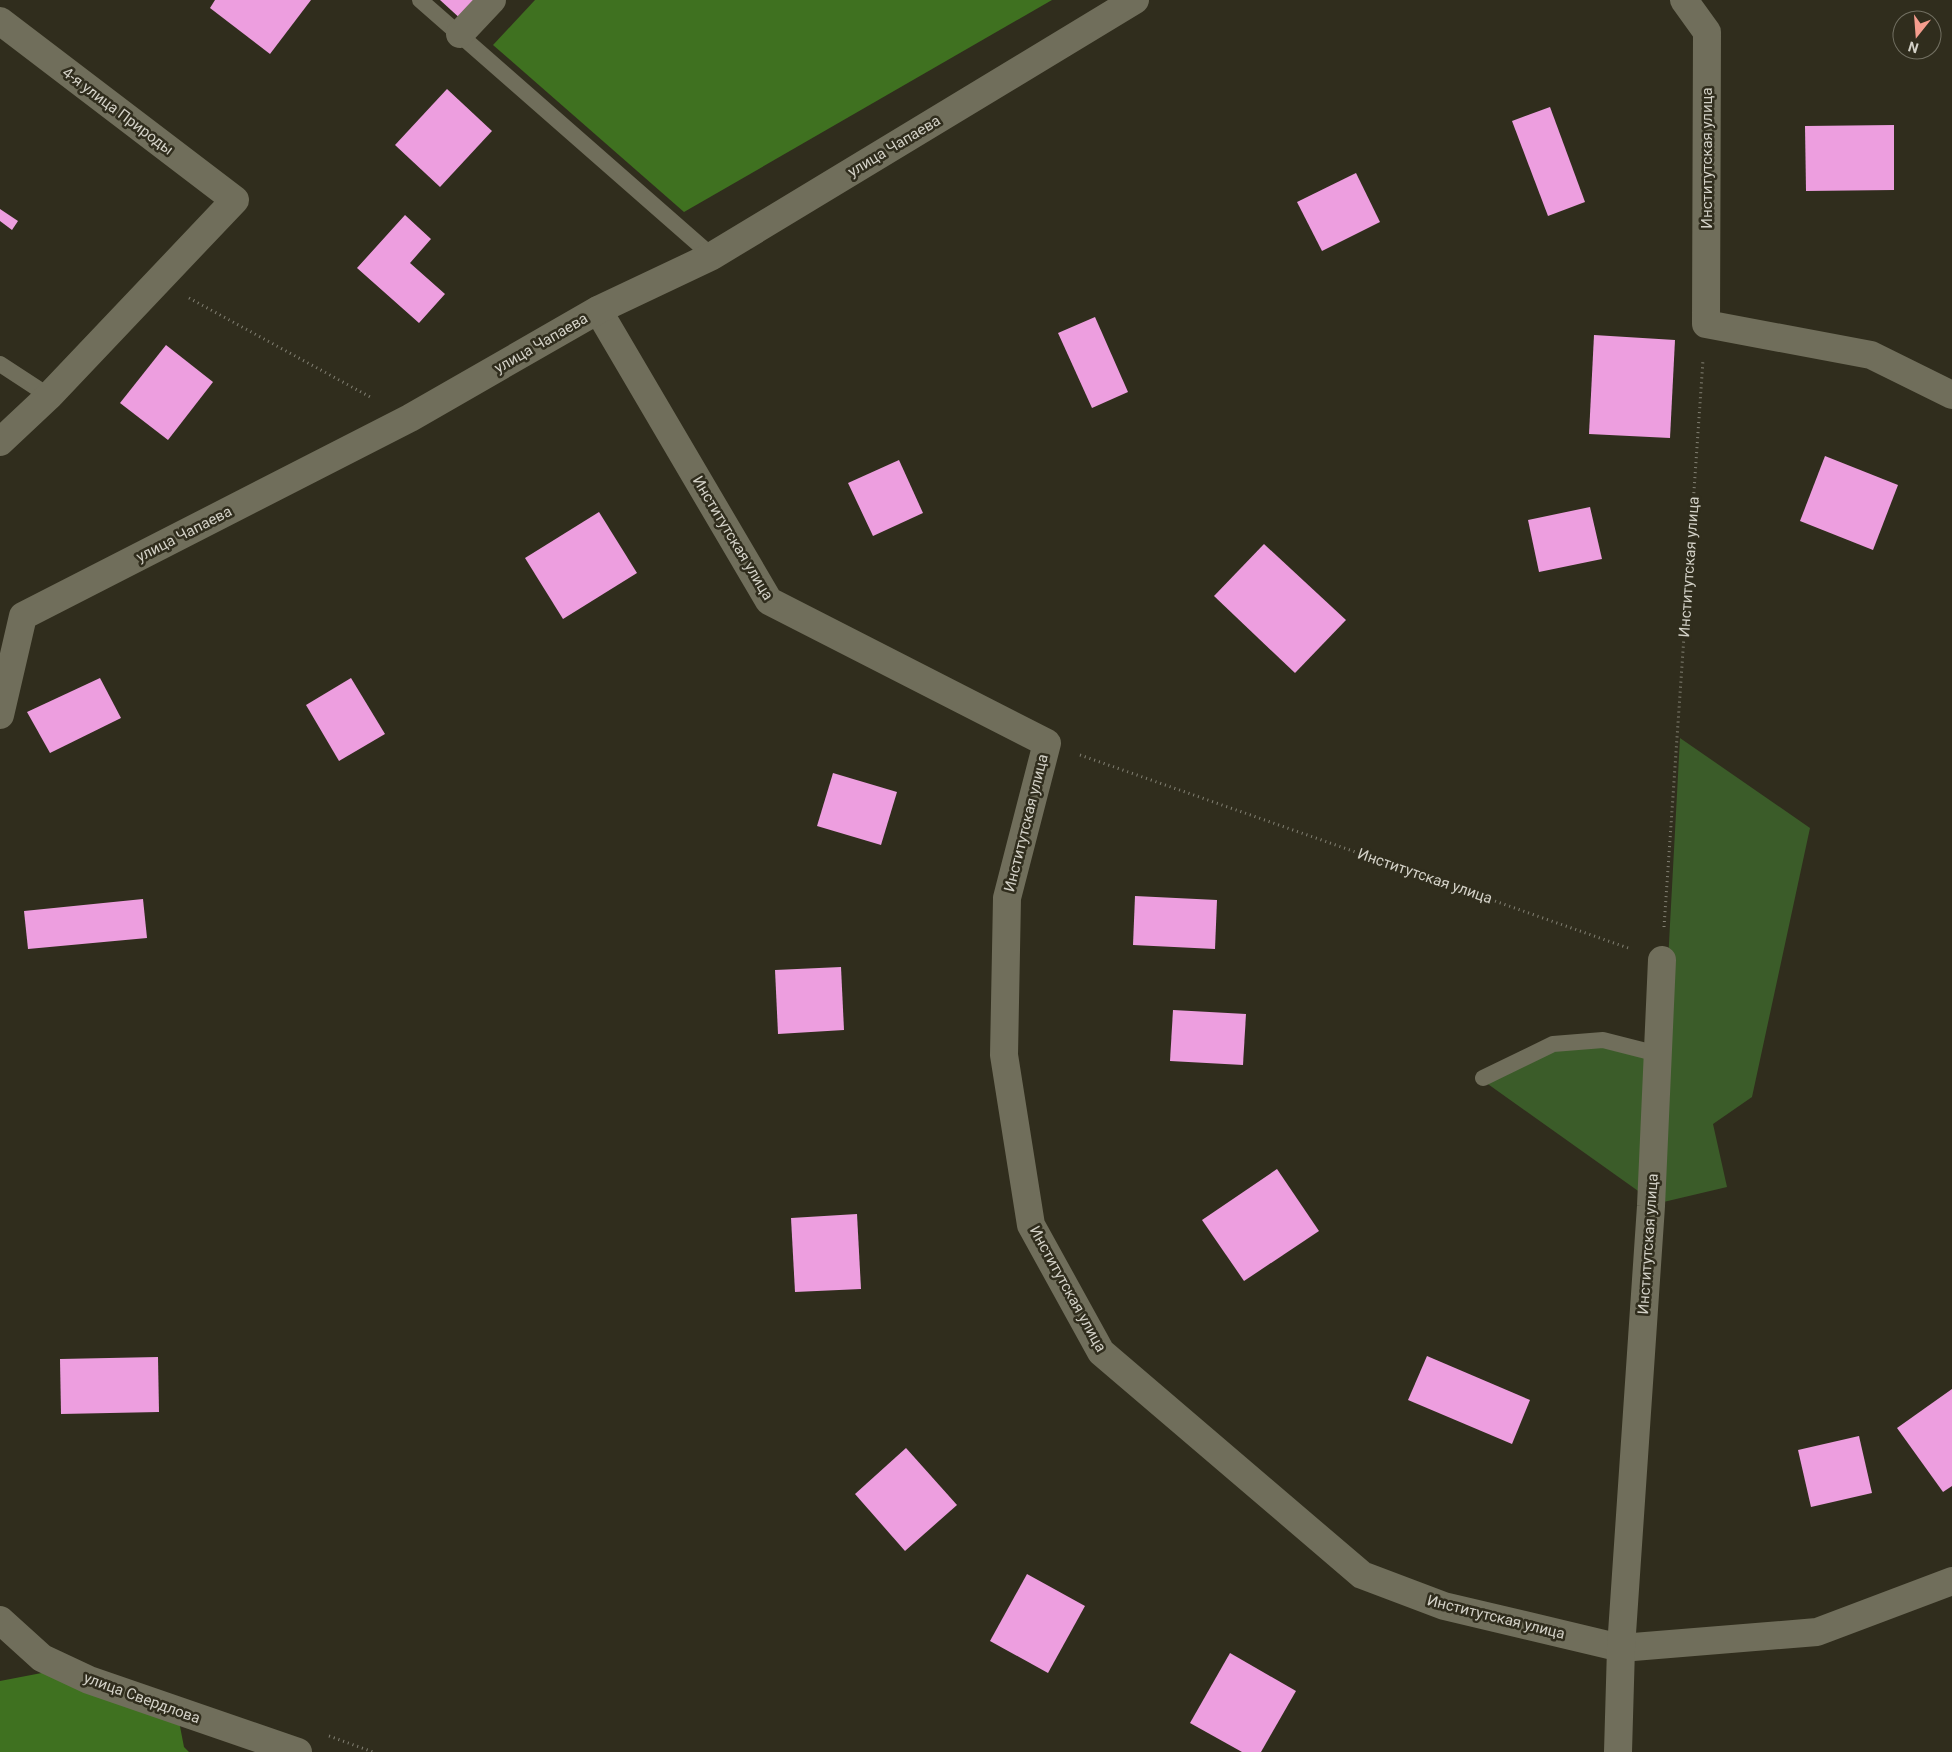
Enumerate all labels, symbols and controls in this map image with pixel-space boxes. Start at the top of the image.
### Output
north arrow [1892,10,1942,60]
text: N [1906,38,1920,57]
street label: 4-я улица Природы [59,63,177,159]
street label: Институтская улица [1698,87,1716,229]
street label: улица Чапаева [844,111,944,181]
street label: улица Чапаева [491,309,591,377]
street label: Институтская улица [689,473,777,603]
street label: Институтская улица [1675,496,1703,638]
street label: улица Чапаева [133,502,235,566]
street label: Институтская улица [1000,752,1052,894]
street label: Институтская улица [1355,844,1495,908]
street label: Институтская улица [1634,1173,1662,1315]
street label: Институтская улица [1026,1223,1110,1355]
street label: Институтская улица [1425,1591,1567,1643]
street label: улица Свердлова [81,1669,203,1727]

